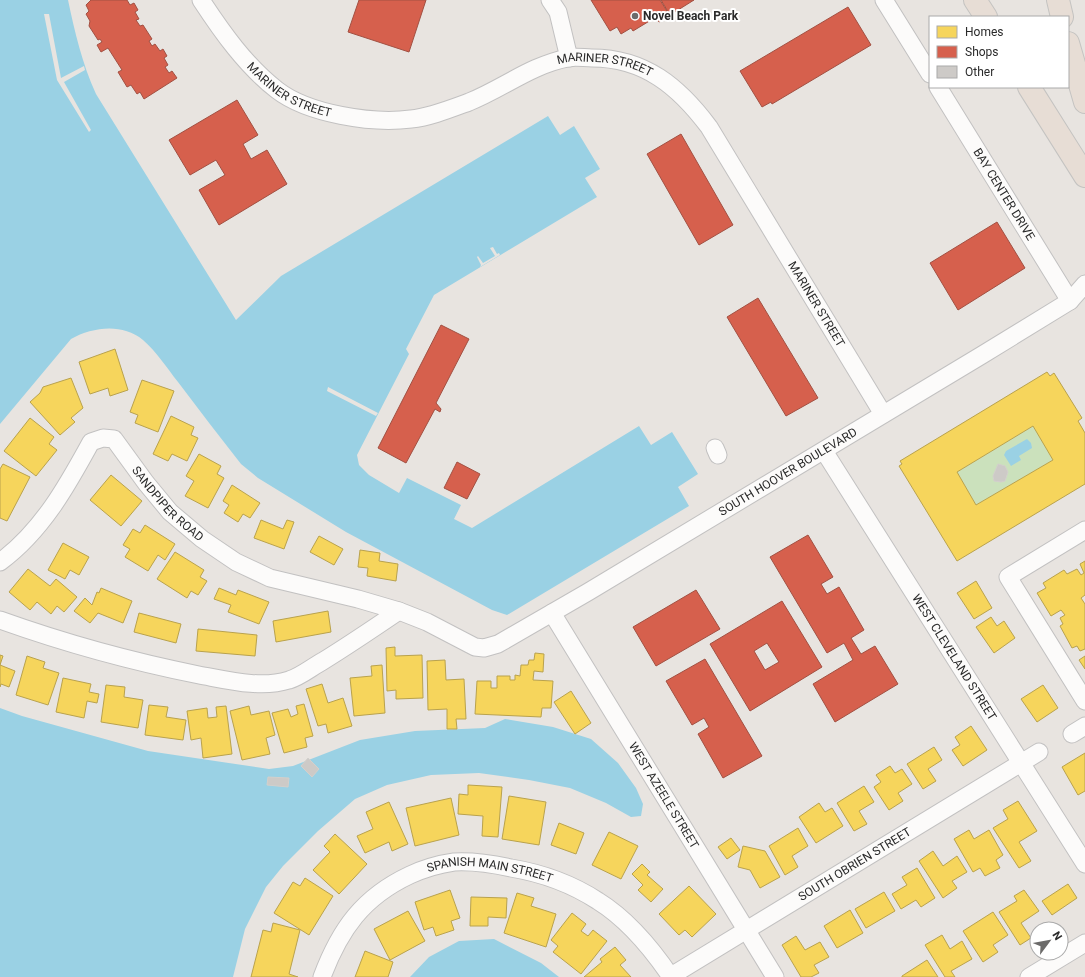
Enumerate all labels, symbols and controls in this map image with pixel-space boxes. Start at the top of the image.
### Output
place label: Novel Beach Park [643,9,739,23]
marker: Novel Beach Park [630,11,640,21]
legend [929,16,1069,88]
text: Homes [965,25,1003,39]
text: Shops [965,45,999,59]
street label: MARINER STREET [556,50,655,79]
street label: MARINER STREET [244,59,333,120]
text: Other [965,65,994,79]
street label: BAY CENTER DRIVE [971,146,1038,243]
street label: MARINER STREET [785,259,848,349]
street label: SOUTH HOOVER BOULEVARD [716,425,860,519]
street label: SANDPIPER ROAD [129,463,206,544]
street label: WEST CLEVELAND STREET [909,592,999,723]
street label: WEST AZEELE STREET [626,740,702,851]
street label: SOUTH OBRIEN STREET [796,825,914,904]
street label: SPANISH MAIN STREET [425,855,555,885]
north arrow [1029,921,1069,961]
text: N [1049,929,1065,943]

